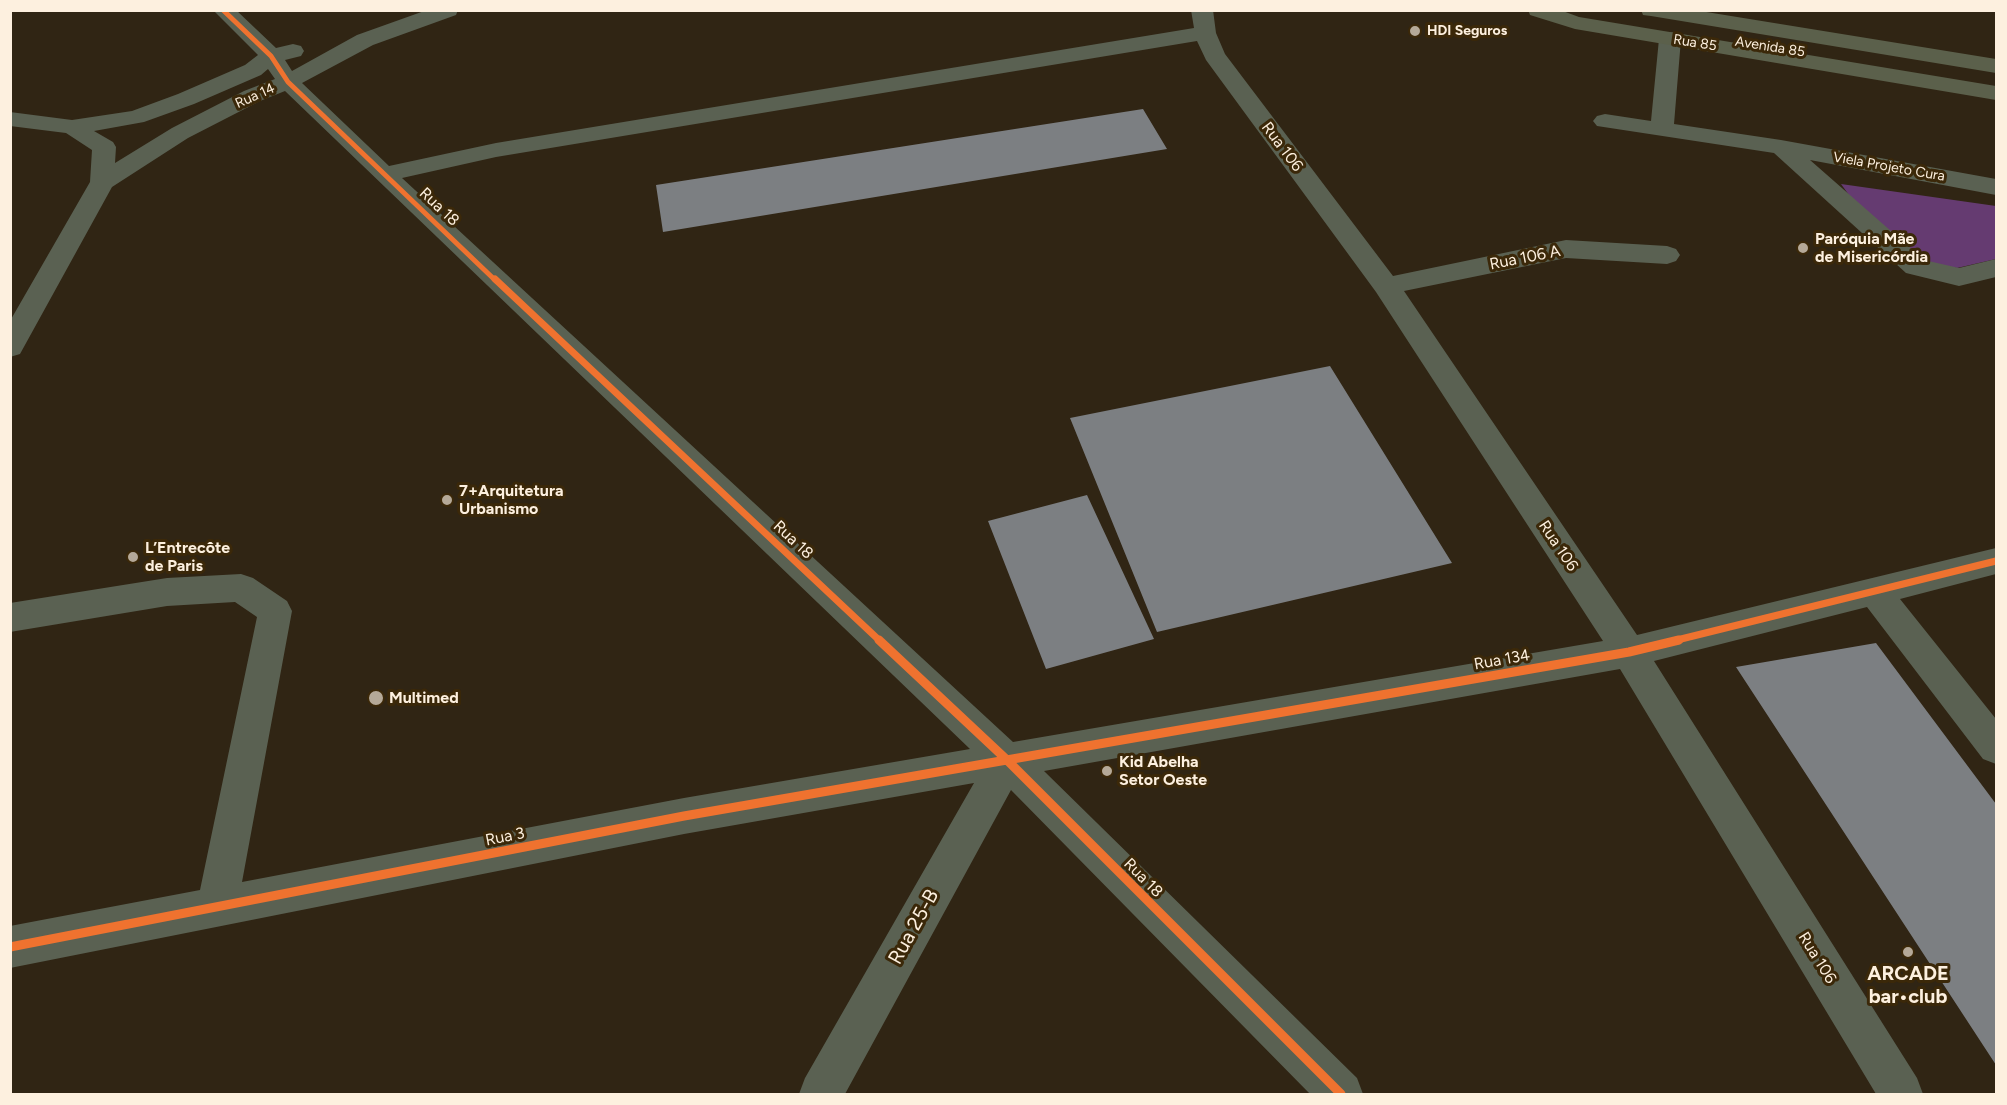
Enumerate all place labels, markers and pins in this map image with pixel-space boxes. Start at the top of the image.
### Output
place label: HDI Seguros [1427,23,1507,39]
marker: HDI Seguros [1408,24,1422,38]
place label: Paróquia Mãe de Misericórdia [1815,229,1928,267]
marker: Paróquia Mãe de Misericórdia [1796,241,1810,255]
place label: 7+Arquitetura Urbanismo [459,481,564,519]
marker: 7+Arquitetura Urbanismo [440,493,454,507]
place label: L’Entrecôte de Paris [145,538,230,576]
marker: L’Entrecôte de Paris [126,550,140,564]
place label: Multimed [389,688,459,708]
marker: Multimed [367,689,385,707]
place label: Kid Abelha Setor Oeste [1119,752,1207,790]
marker: Kid Abelha Setor Oeste [1100,764,1114,778]
marker: ARCADE bar•club [1901,945,1915,959]
place label: ARCADE bar•club [1867,962,1949,1009]

